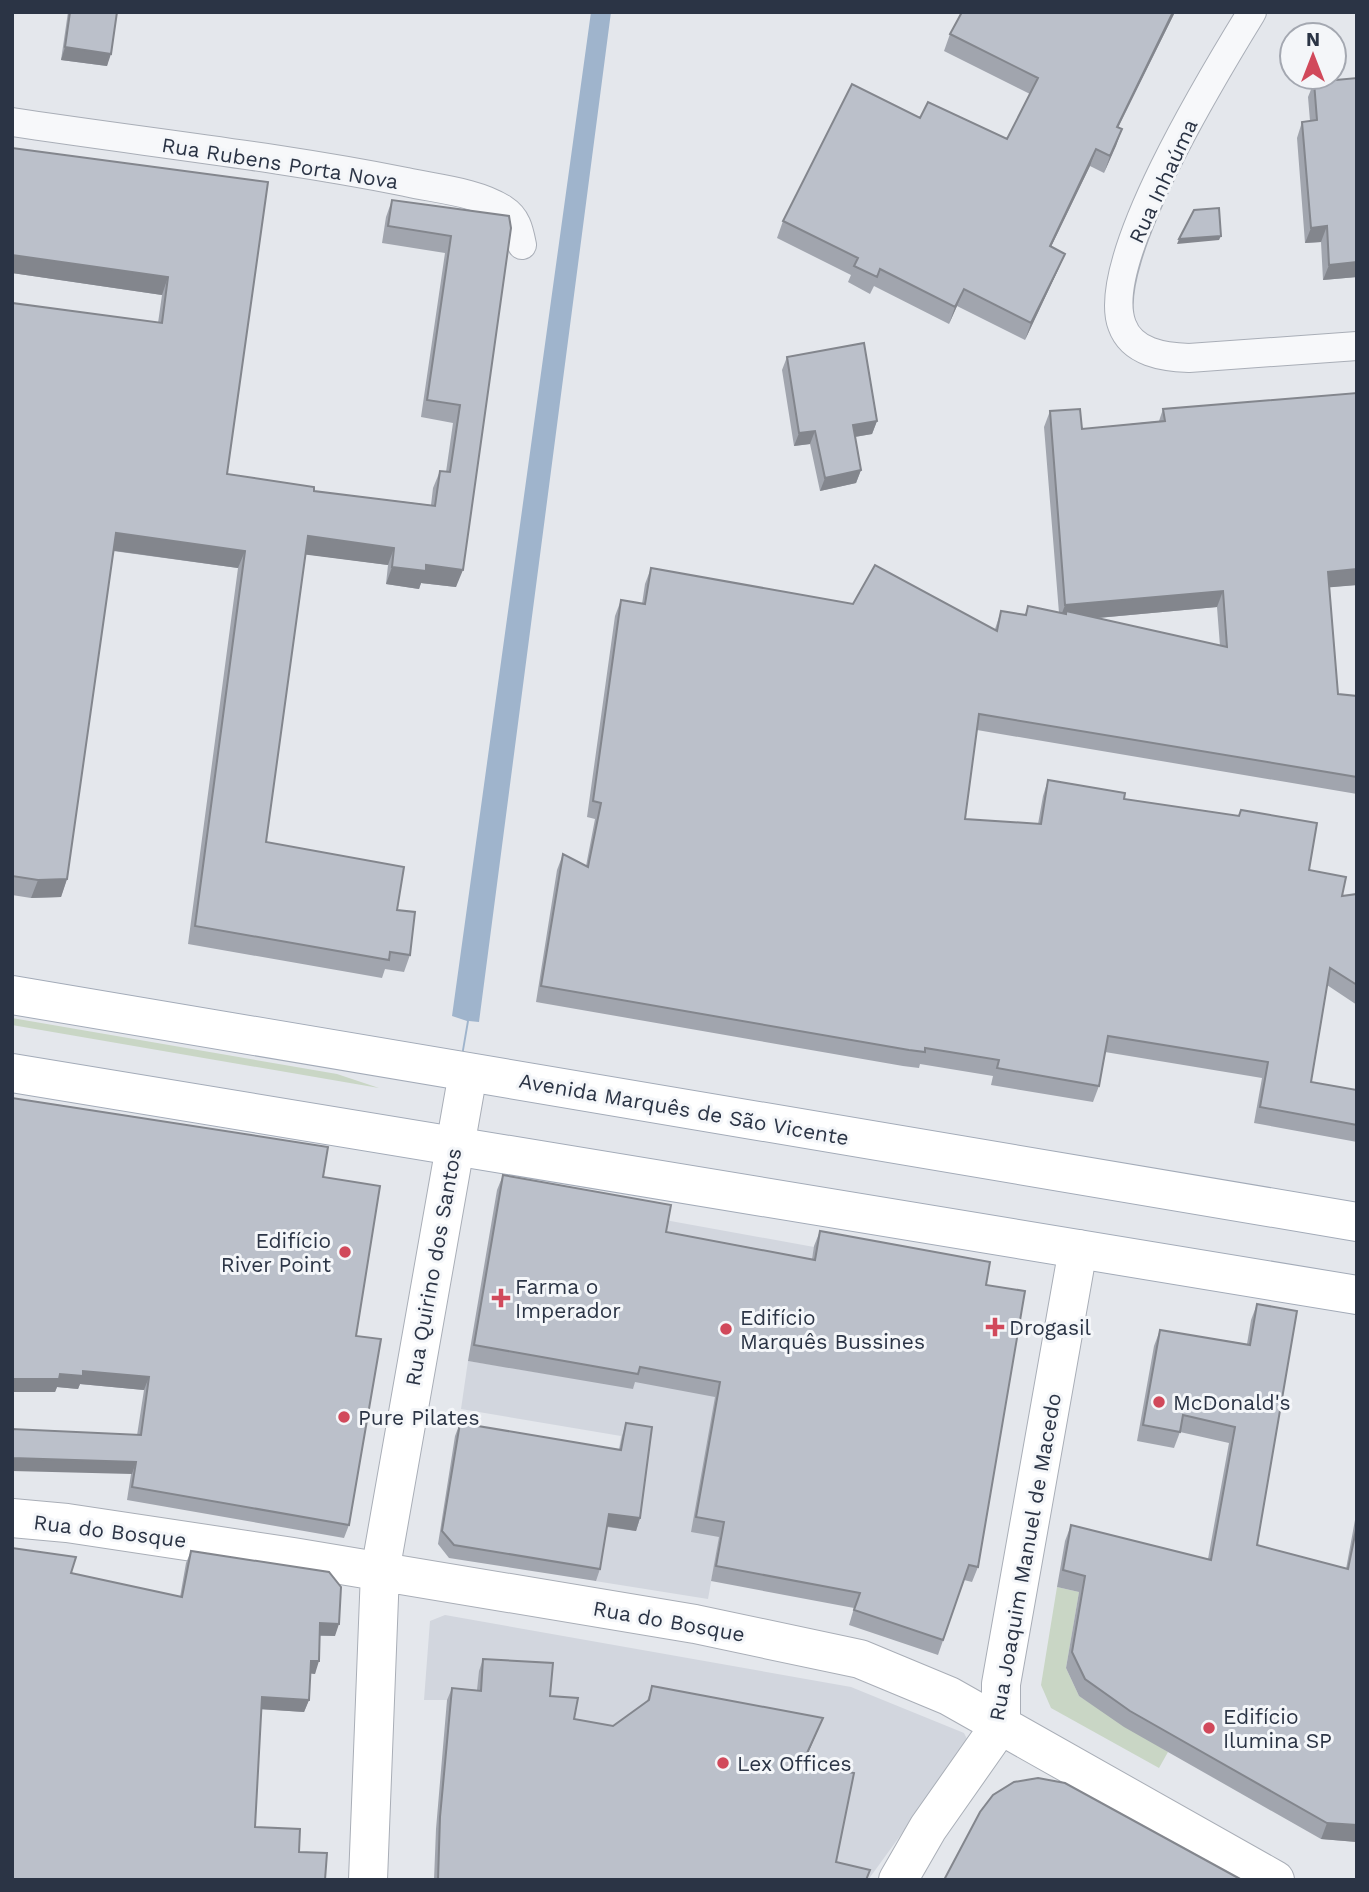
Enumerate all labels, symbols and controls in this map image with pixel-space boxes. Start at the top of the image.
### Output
north arrow [1278,21,1348,91]
text: N [1306,28,1320,51]
street label: Rua Inhaúma [1123,115,1203,247]
street label: Rua Rubens Porta Nova [160,132,400,194]
street label: Avenida Marquês de São Vicente [517,1068,851,1150]
street label: Rua Quirino dos Santos [400,1146,466,1388]
place label: Edifício River Point [221,1228,331,1277]
marker: Edifício River Point [337,1244,353,1260]
place label: Farma o Imperador [515,1274,621,1323]
marker: Farma o Imperador [493,1290,509,1306]
place label: Edifício Marquês Bussines [740,1305,925,1354]
place label: Drogasil [1009,1315,1092,1340]
marker: Drogasil [987,1319,1003,1335]
marker: Edifício Marquês Bussines [718,1321,734,1337]
place label: McDonald's [1173,1390,1290,1415]
street label: Rua Joaquim Manuel de Macedo [984,1391,1066,1723]
marker: McDonald's [1151,1394,1167,1410]
place label: Pure Pilates [358,1405,480,1430]
marker: Pure Pilates [336,1409,352,1425]
street label: Rua do Bosque [32,1509,188,1553]
street label: Rua do Bosque [591,1595,747,1647]
place label: Edifício Ilumina SP [1223,1704,1332,1753]
marker: Edifício Ilumina SP [1201,1720,1217,1736]
place label: Lex Offices [737,1751,852,1776]
marker: Lex Offices [715,1755,731,1771]

